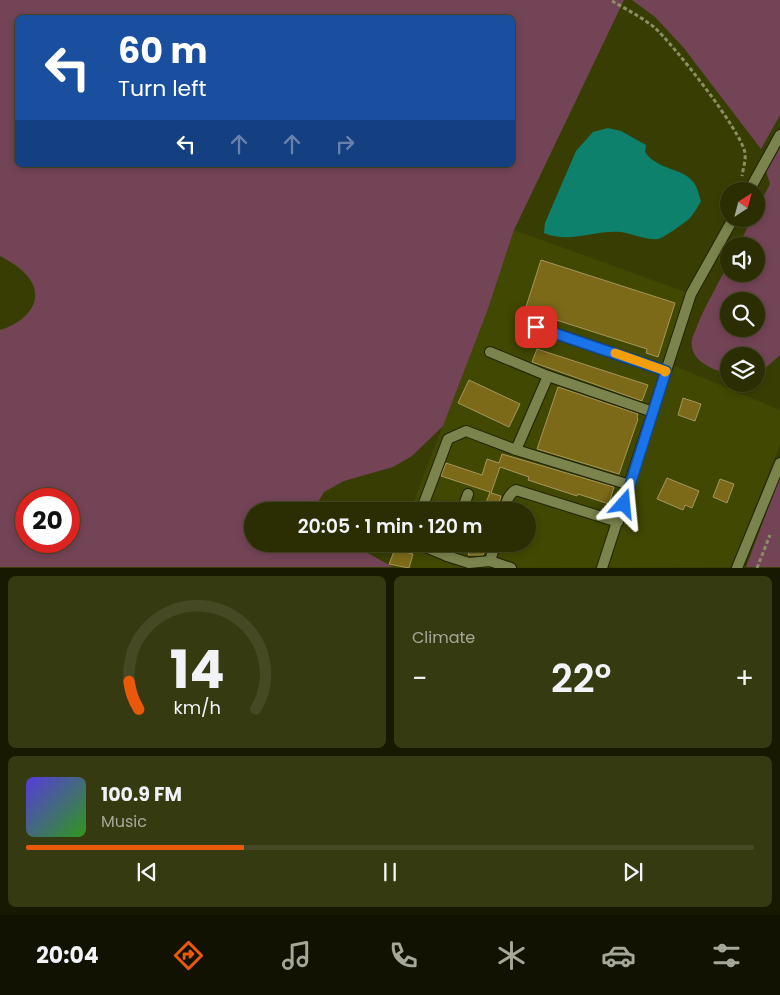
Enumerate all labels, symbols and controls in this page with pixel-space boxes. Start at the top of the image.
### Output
text: 60 m [118,26,208,75]
icon: left [35,35,100,100]
text: Turn left [118,73,206,104]
icon: left [172,130,200,158]
icon: ahead [225,130,253,158]
icon: ahead [278,130,306,158]
icon: right [331,130,359,158]
north arrow [720,182,765,228]
map controls [720,182,765,392]
button: sound [720,237,765,282]
button: search [720,292,765,337]
pin [515,306,557,348]
icon: arrive [522,313,550,341]
button: layers [720,347,765,392]
position arrow [597,477,649,529]
speed limit sign: 20 [15,488,80,553]
text: 20:05 · 1 min · 120 m [298,513,482,540]
text: Climate [412,626,475,649]
text: 14 [170,633,224,706]
text: 22° [551,652,611,705]
text: − [412,659,427,698]
text: + [735,659,754,698]
text: km/h [173,695,221,720]
text: 100.9 FM [101,781,182,808]
text: Music [101,810,147,833]
icon: previous [133,858,161,886]
icon: pause [376,858,404,886]
icon: next [619,858,647,886]
icon: directions [171,938,206,973]
icon: music [279,938,314,973]
icon: phone [386,938,421,973]
icon: climate [494,938,529,973]
icon: car [601,938,636,973]
icon: filters [709,938,744,973]
text: 20:04 [36,940,99,971]

